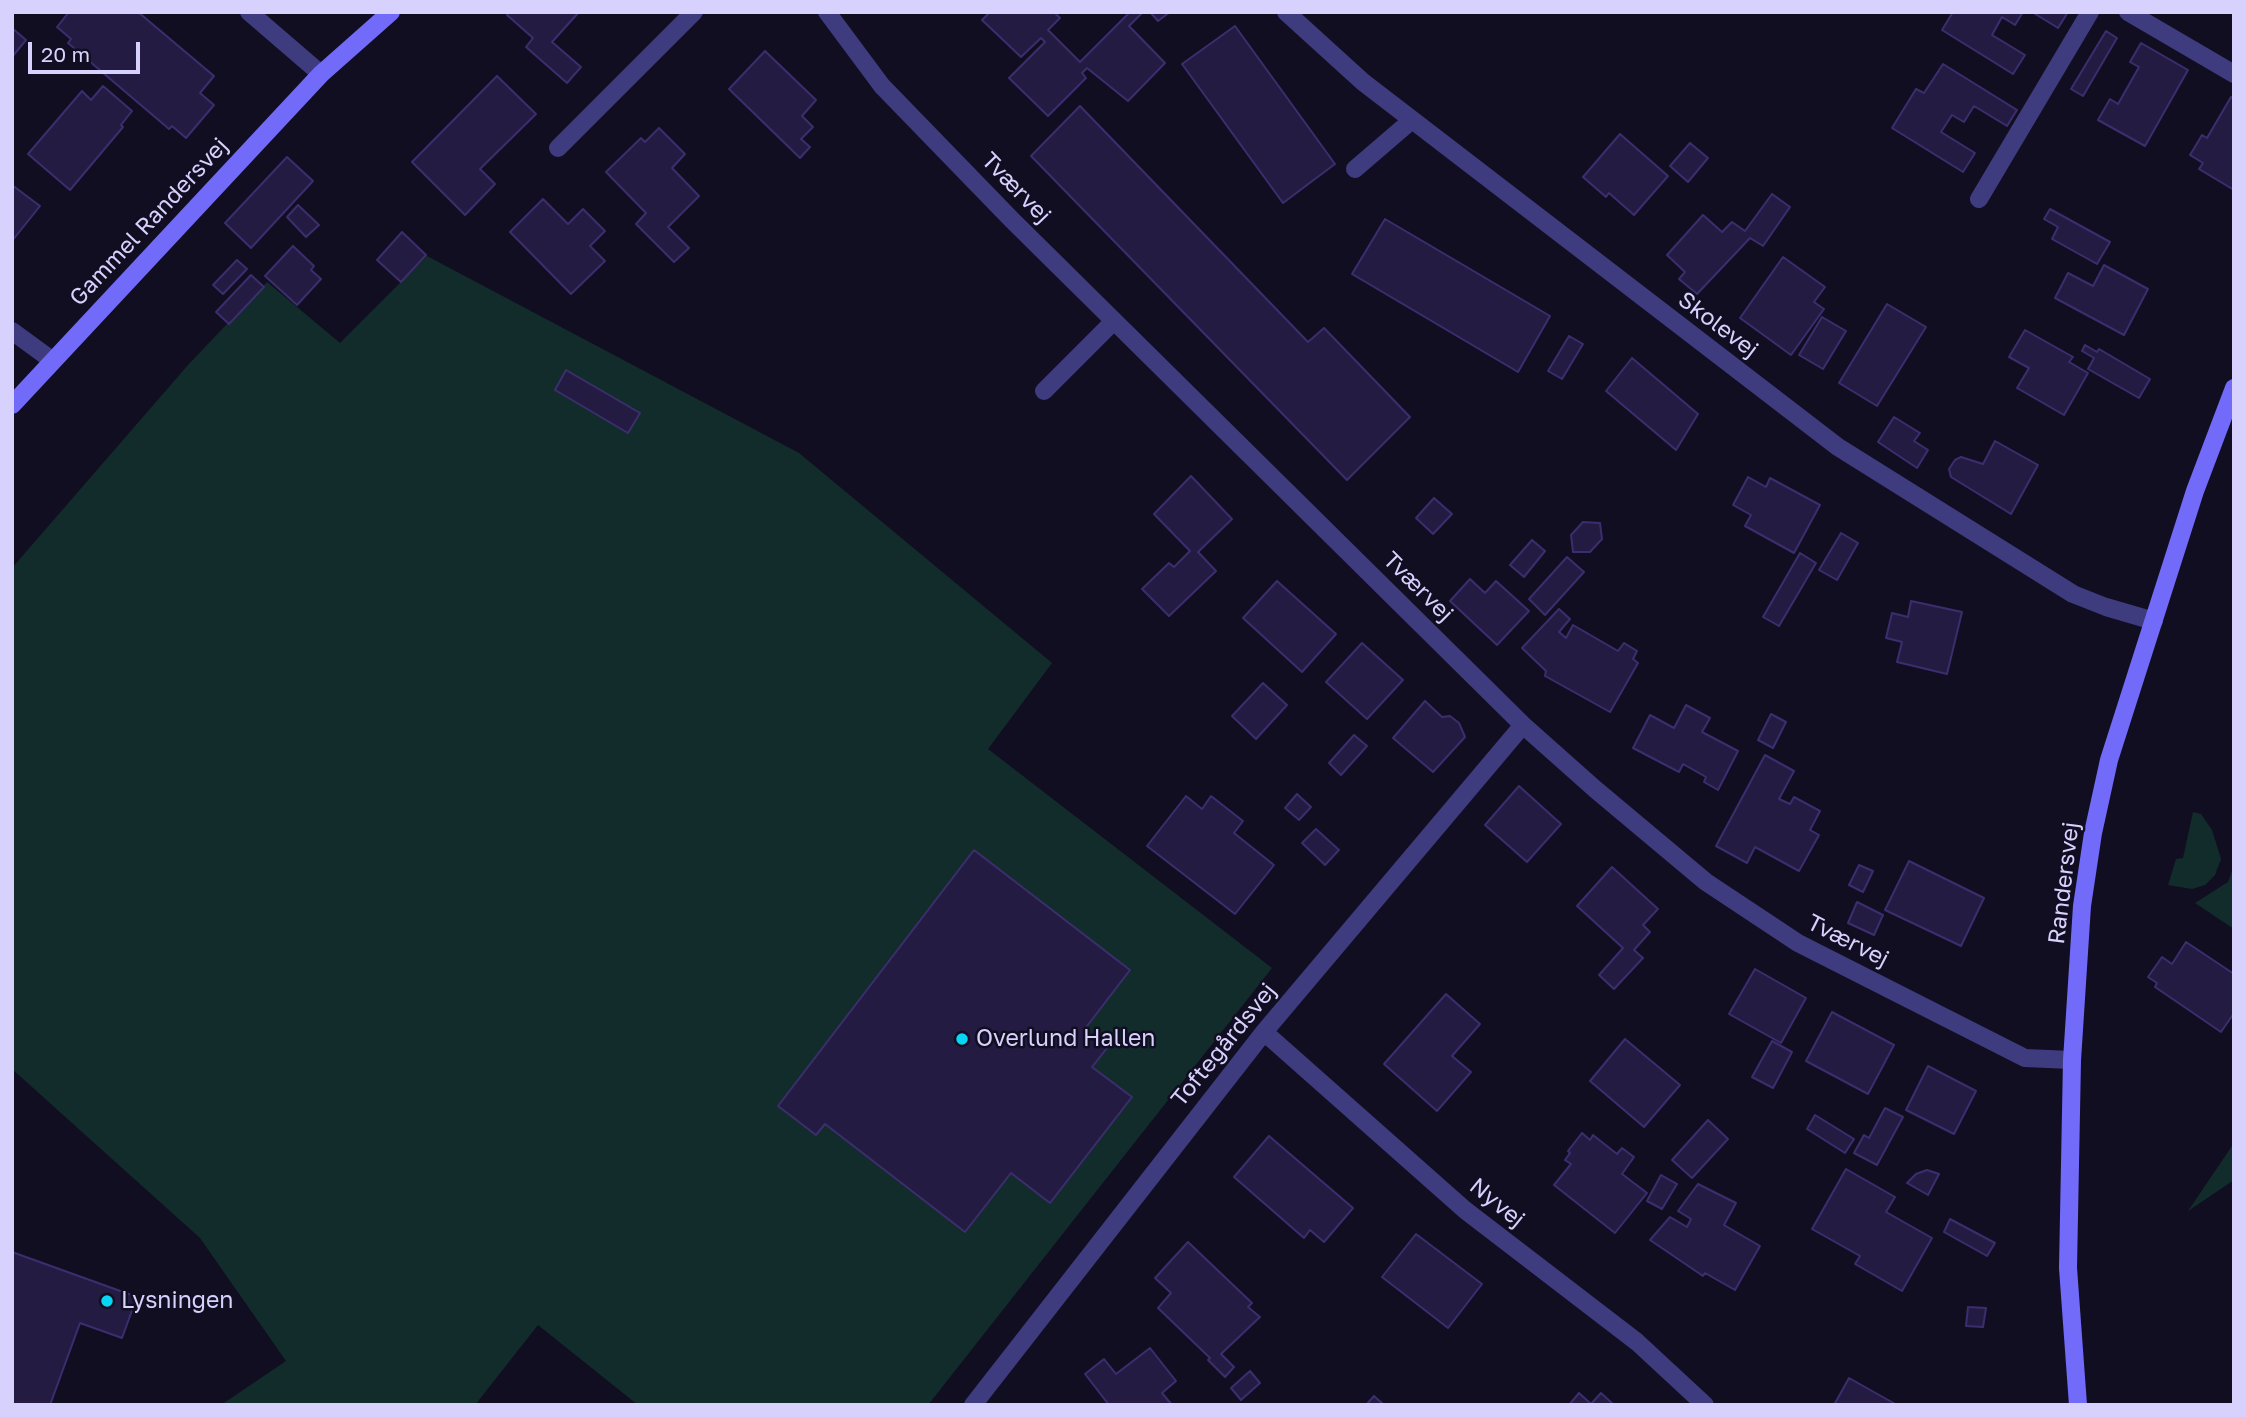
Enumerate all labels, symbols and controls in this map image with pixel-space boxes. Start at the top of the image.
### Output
scale bar [32,28,144,72]
text: 20 m [41,41,90,67]
street label: Gammel Randersvej [64,132,234,312]
street label: Tværvej [976,147,1056,229]
street label: Skolevej [1673,286,1763,364]
street label: Tværvej [1377,546,1459,628]
street label: Randersvej [2043,820,2085,946]
street label: Tværvej [1803,909,1893,973]
street label: Toftegårdsvej [1166,978,1282,1112]
place label: Overlund Hallen [976,1025,1156,1053]
marker: Overlund Hallen [954,1031,970,1047]
street label: Nyvej [1464,1172,1530,1234]
place label: Lysningen [121,1287,233,1315]
marker: Lysningen [99,1293,115,1309]

